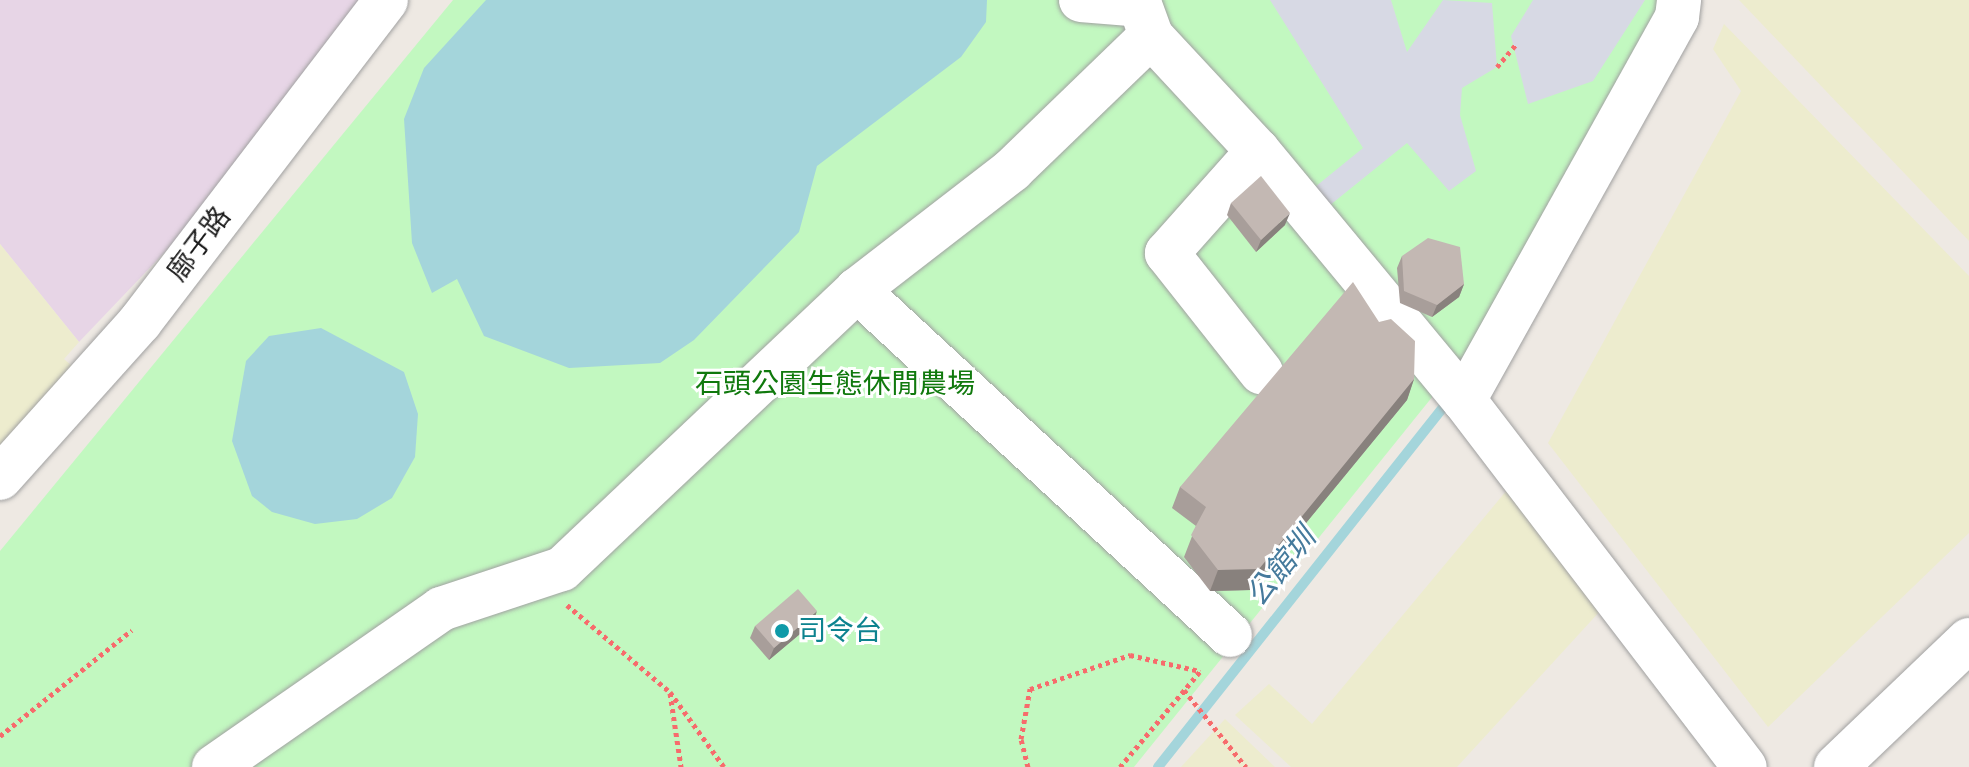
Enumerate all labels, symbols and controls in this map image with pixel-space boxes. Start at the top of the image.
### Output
street label: 廍子路 [160,200,238,288]
park label: 石頭公園生態休閒農場 [695,367,975,401]
water label: 公館圳 [1239,521,1323,613]
place label: 司令台 [798,614,882,648]
marker: 司令台 [773,622,791,640]

